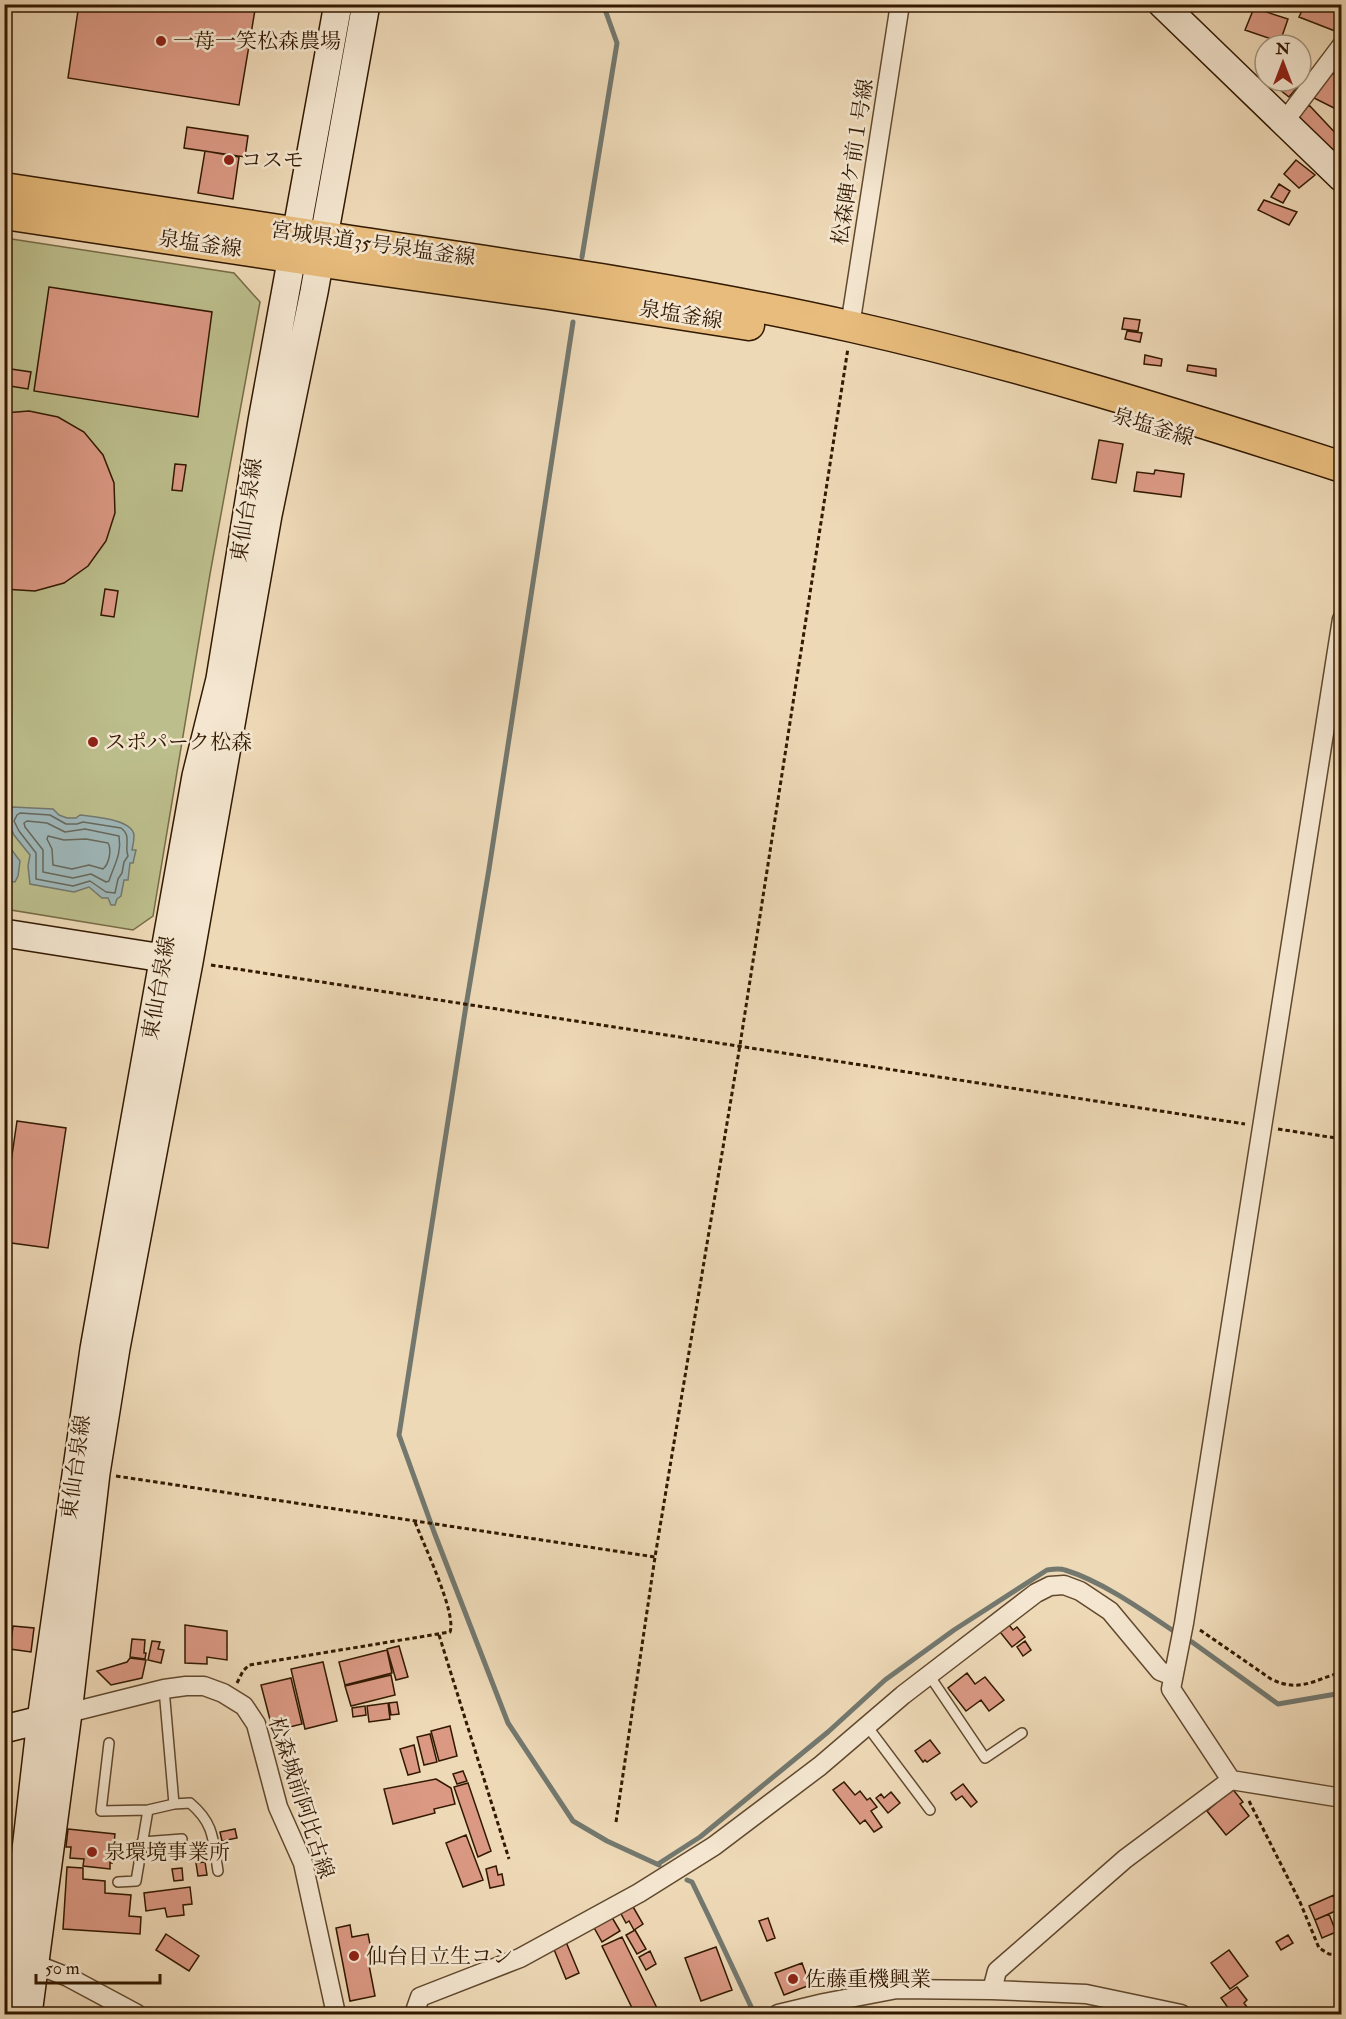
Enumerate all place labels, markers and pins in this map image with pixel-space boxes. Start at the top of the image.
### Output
place label: 一苺一笑松森農場 [173,28,341,55]
marker: 一苺一笑松森農場 [154,34,168,48]
place label: コスモ [241,147,304,174]
marker: コスモ [222,153,236,167]
place label: スポパーク松森 [105,729,252,756]
marker: スポパーク松森 [86,735,100,749]
place label: 泉環境事業所 [104,1839,230,1866]
marker: 泉環境事業所 [85,1845,99,1859]
place label: 仙台日立生コン [366,1943,513,1970]
marker: 仙台日立生コン [347,1949,361,1963]
place label: 佐藤重機興業 [805,1966,931,1993]
marker: 佐藤重機興業 [786,1972,800,1986]

